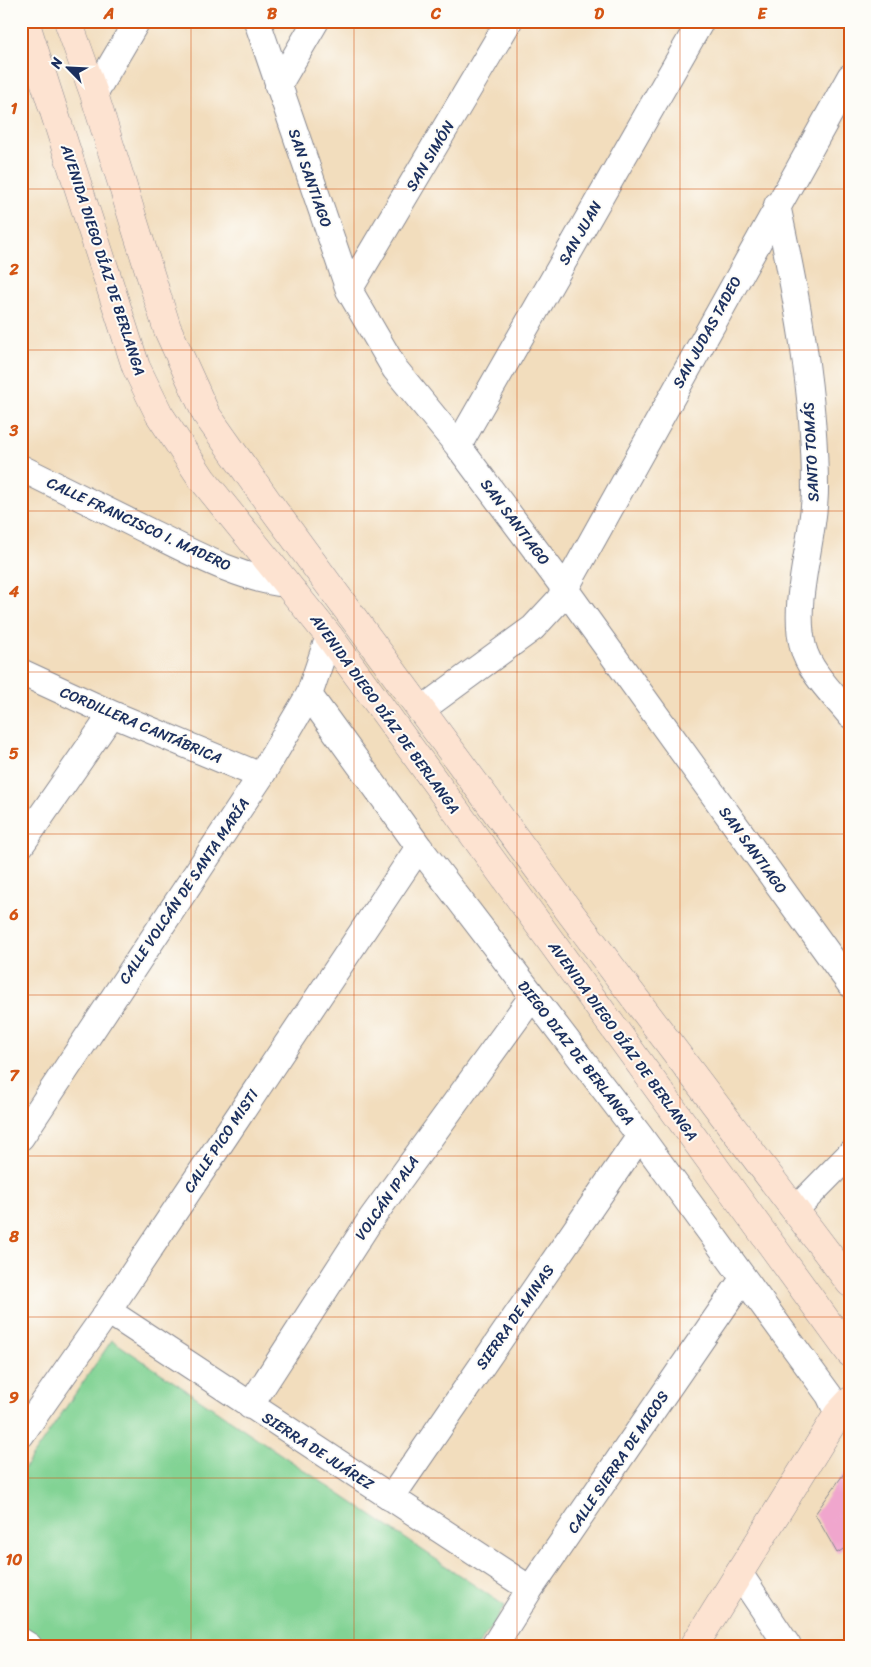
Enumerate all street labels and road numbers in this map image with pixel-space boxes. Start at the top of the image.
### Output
street label: SAN SIMÓN [399,115,462,196]
street label: SAN SANTIAGO [281,125,339,231]
street label: AVENIDA DIEGO DÍAZ DE BERLANGA [53,140,153,379]
street label: SAN JUAN [551,195,609,270]
street label: SAN JUDAS TADEO [665,271,749,393]
street label: SANTO TOMÁS [795,402,827,502]
street label: CALLE FRANCISCO I. MADERO [42,470,236,578]
street label: SAN SANTIAGO [474,473,557,571]
street label: AVENIDA DIEGO DÍAZ DE BERLANGA [303,608,467,819]
street label: CORDILLERA CANTÁBRICA [56,679,226,771]
street label: CALLE VOLCÁN DE SANTA MARÍA [112,793,256,989]
street label: SAN SANTIAGO [712,801,794,900]
street label: AVENIDA DIEGO DÍAZ DE BERLANGA [541,935,705,1146]
street label: DIEGO DIAZ DE BERLANGA [511,975,641,1131]
street label: CALLE PICO MISTI [176,1083,266,1198]
street label: VOLCÁN IPALA [348,1150,426,1246]
street label: SIERRA DE MINAS [469,1258,561,1375]
street label: CALLE SIERRA DE MICOS [560,1385,676,1539]
street label: SIERRA DE JUÁREZ [257,1405,379,1497]

